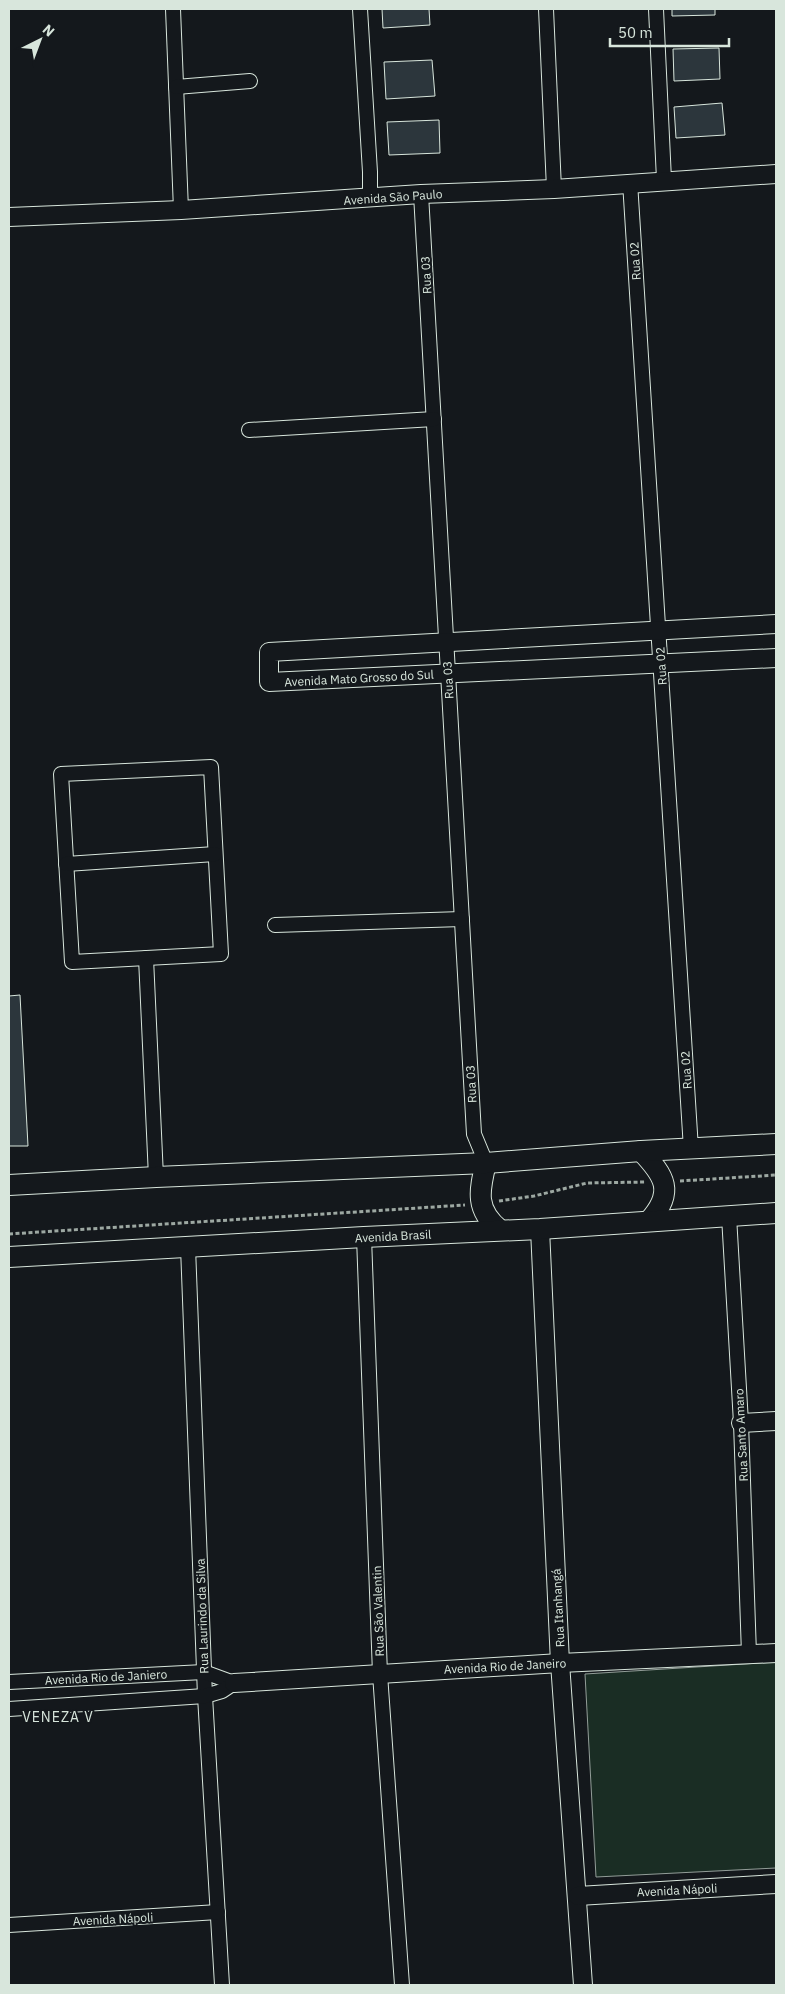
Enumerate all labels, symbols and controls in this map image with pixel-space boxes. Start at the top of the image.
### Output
north arrow [15,15,65,65]
scale bar [610,15,729,47]
text: N [39,20,58,40]
text: 50 m [618,23,653,42]
street label: Avenida São Paulo [343,186,443,208]
street label: Rua 02 [626,241,644,281]
street label: Rua 03 [418,256,434,294]
street label: Rua 02 [652,646,670,686]
street label: Rua 03 [440,661,456,699]
street label: Avenida Mato Grosso do Sul [284,667,434,689]
street label: Rua 02 [677,1050,695,1090]
street label: Rua 03 [463,1065,479,1103]
street label: Avenida Brasil [354,1227,432,1245]
street label: Rua Santo Amaro [731,1388,751,1482]
street label: Rua Laurindo da Silva [192,1558,212,1674]
street label: Rua São Valentin [369,1565,387,1657]
street label: Rua Itanhangá [548,1568,568,1648]
street label: Avenida Rio de Janeiro [443,1655,567,1677]
street label: Avenida Rio de Janiero [44,1666,168,1688]
district label: VENEZA V [22,1708,94,1726]
street label: Avenida Nápoli [636,1880,718,1900]
street label: Avenida Nápoli [72,1909,154,1929]

